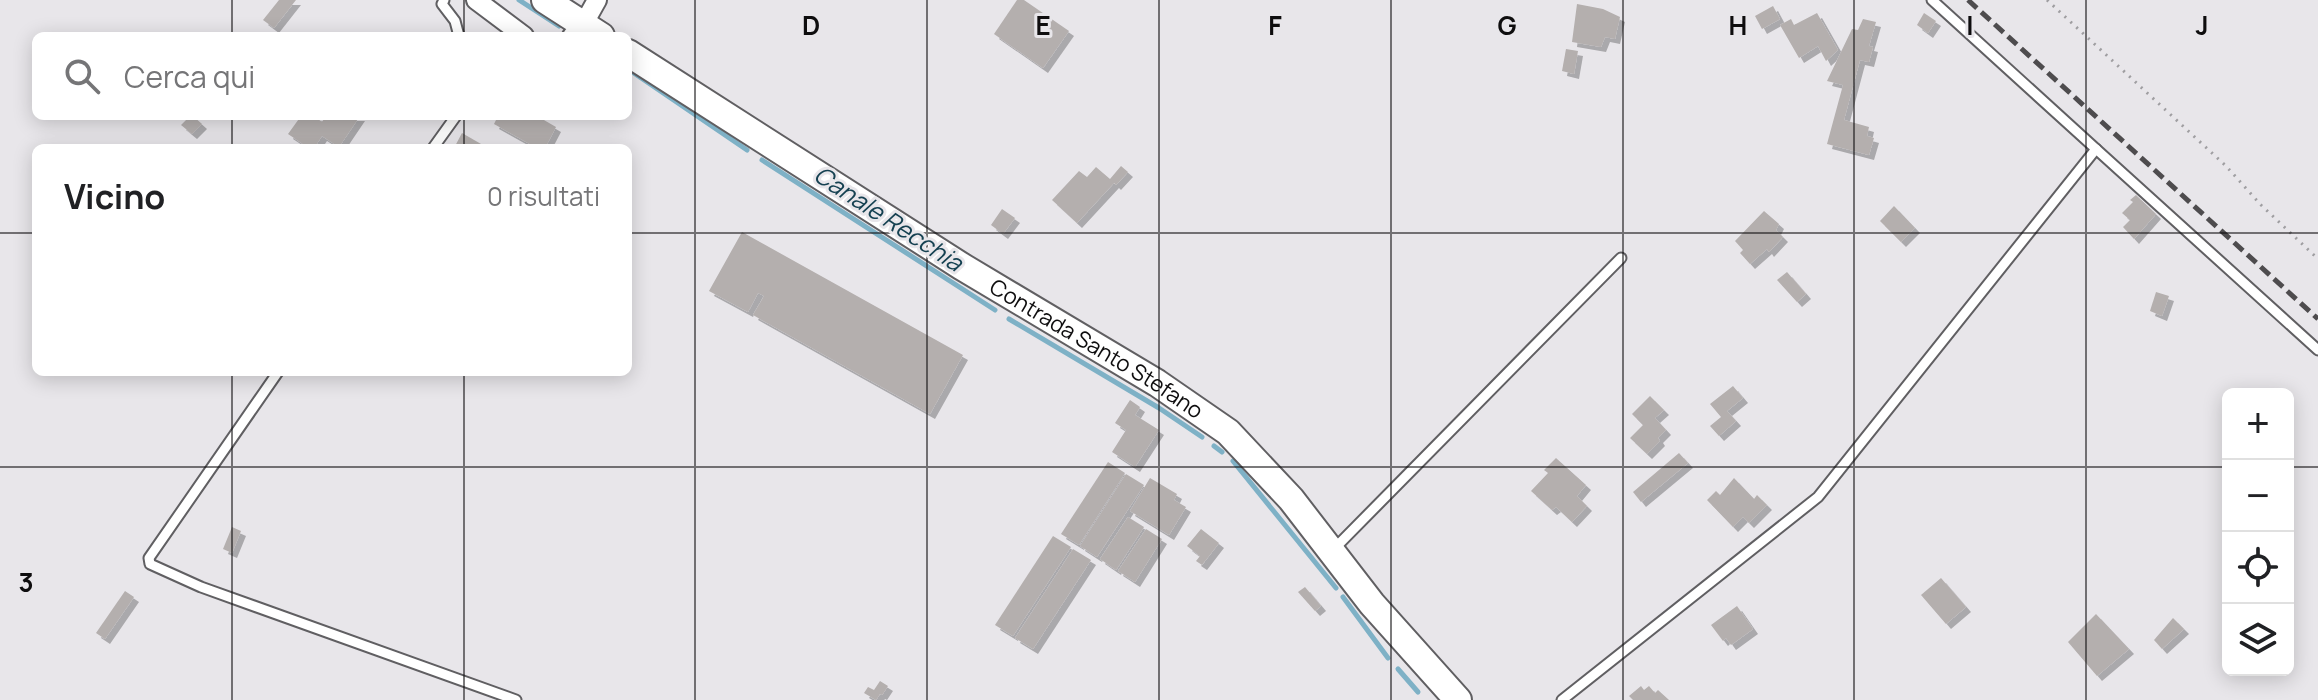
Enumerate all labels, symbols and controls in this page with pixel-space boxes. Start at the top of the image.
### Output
text: D [802,7,820,43]
text: E [1035,7,1051,43]
text: F [1268,7,1282,43]
text: G [1497,7,1517,43]
text: H [1729,7,1747,43]
text: I [1966,7,1974,43]
text: J [2195,7,2209,43]
search box [32,32,632,120]
icon: search [60,54,104,98]
text: Cerca qui [124,56,255,97]
water label: Canale Recchia [808,157,971,279]
text: Vicino [64,173,165,219]
text: 0 risultati [487,178,600,214]
street label: Contrada Santo Stefano [984,272,1209,426]
map controls [2222,388,2294,676]
button: + [2222,388,2294,460]
button: − [2222,460,2294,532]
button: locate [2222,532,2294,604]
text: 3 [18,564,34,600]
button: layers [2222,604,2294,676]

